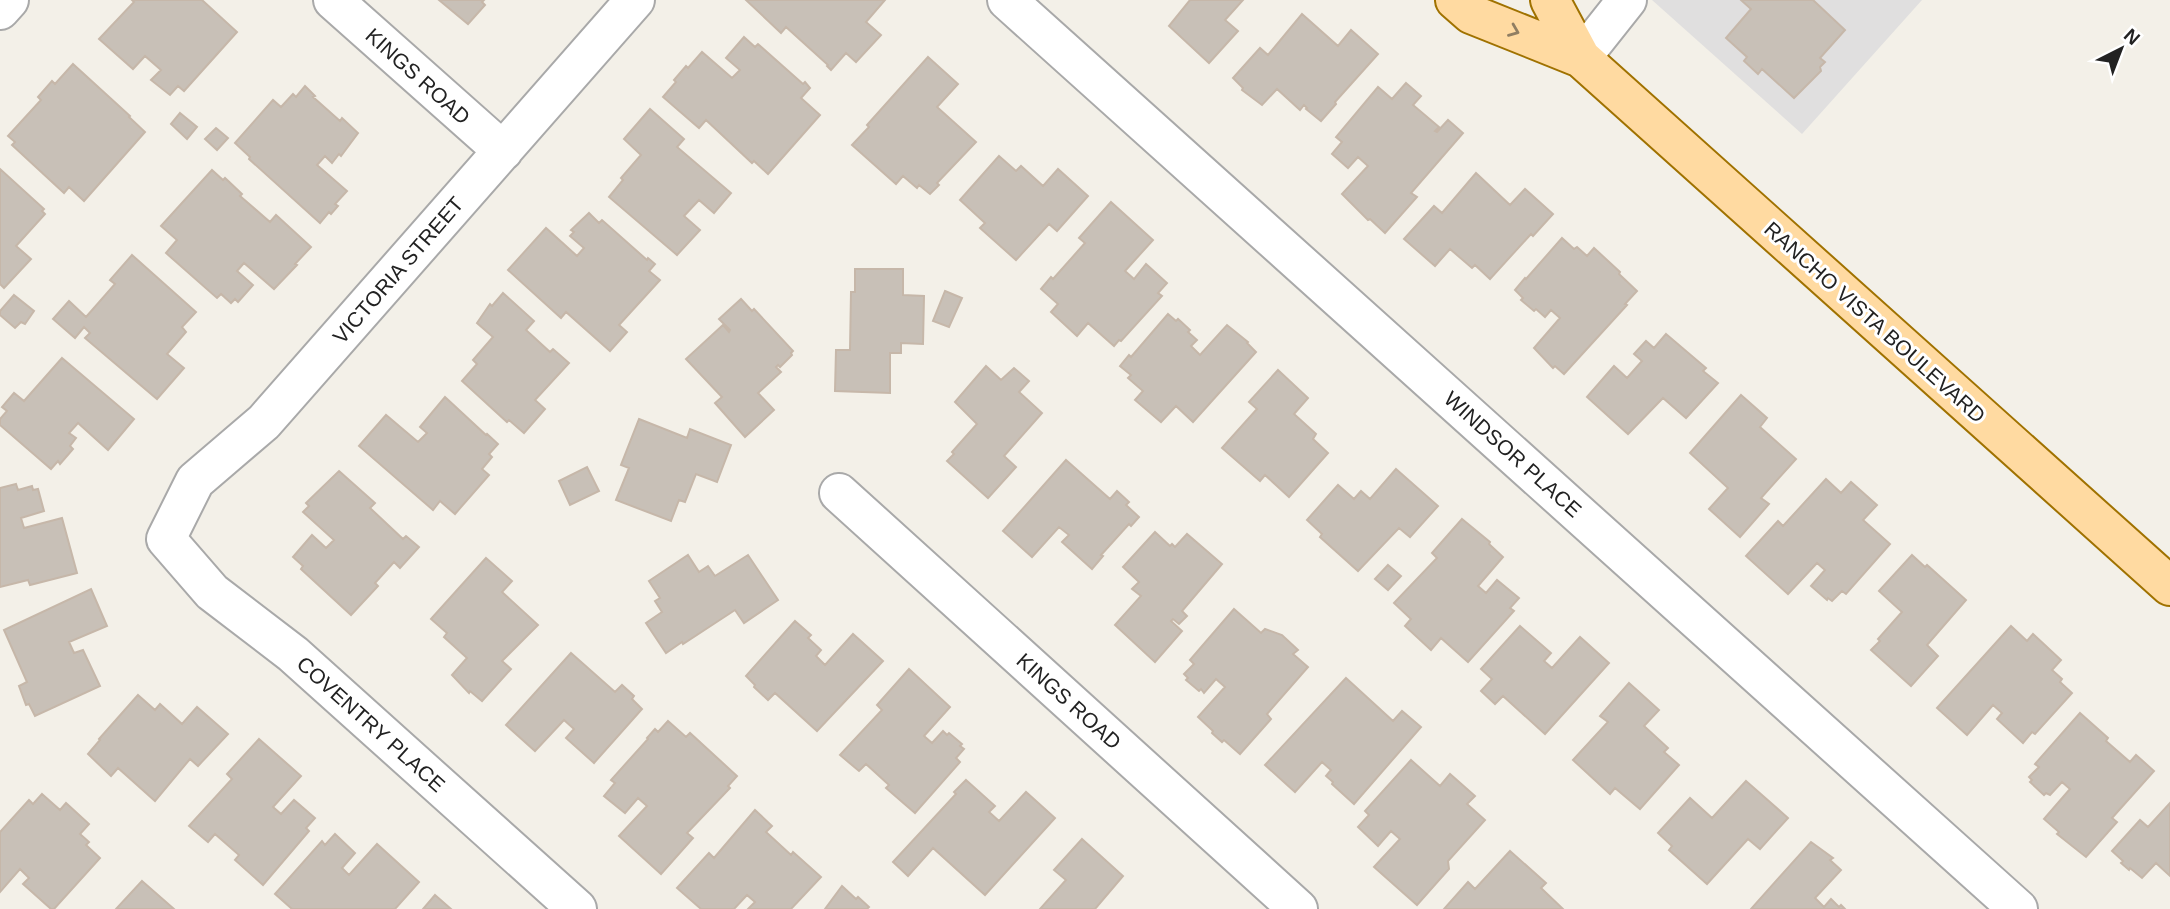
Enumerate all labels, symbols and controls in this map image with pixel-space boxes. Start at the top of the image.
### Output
north arrow [2086,14,2156,84]
street label: KINGS ROAD [361,23,475,129]
one-way arrow [1508,23,1520,37]
text: N [2120,24,2144,49]
street label: VICTORIA STREET [328,192,468,348]
street label: RANCHO VISTA BOULEVARD [1760,217,1990,427]
street label: WINDSOR PLACE [1440,387,1586,521]
street label: KINGS ROAD [1012,648,1126,754]
street label: COVENTRY PLACE [292,652,450,796]

